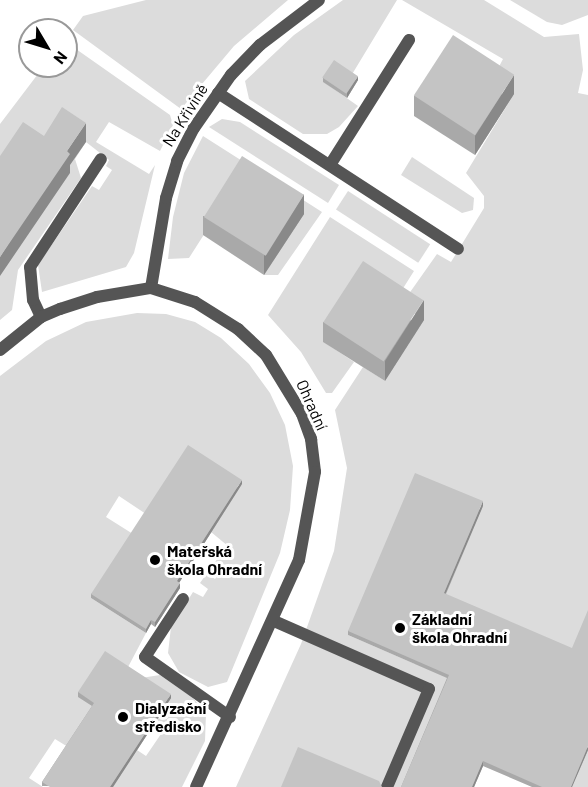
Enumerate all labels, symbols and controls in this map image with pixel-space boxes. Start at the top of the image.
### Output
north arrow [18,18,78,78]
text: N [50,48,72,68]
street label: Na Křivině [158,80,212,150]
street label: Ohradní [292,377,332,433]
place label: Mateřská škola Ohradní [167,541,262,579]
marker: Mateřská škola Ohradní [148,553,162,567]
place label: Základní škola Ohradní [412,609,507,647]
marker: Základní škola Ohradní [393,621,407,635]
place label: Dialyzační středisko [135,698,206,736]
marker: Dialyzační středisko [116,710,130,724]

